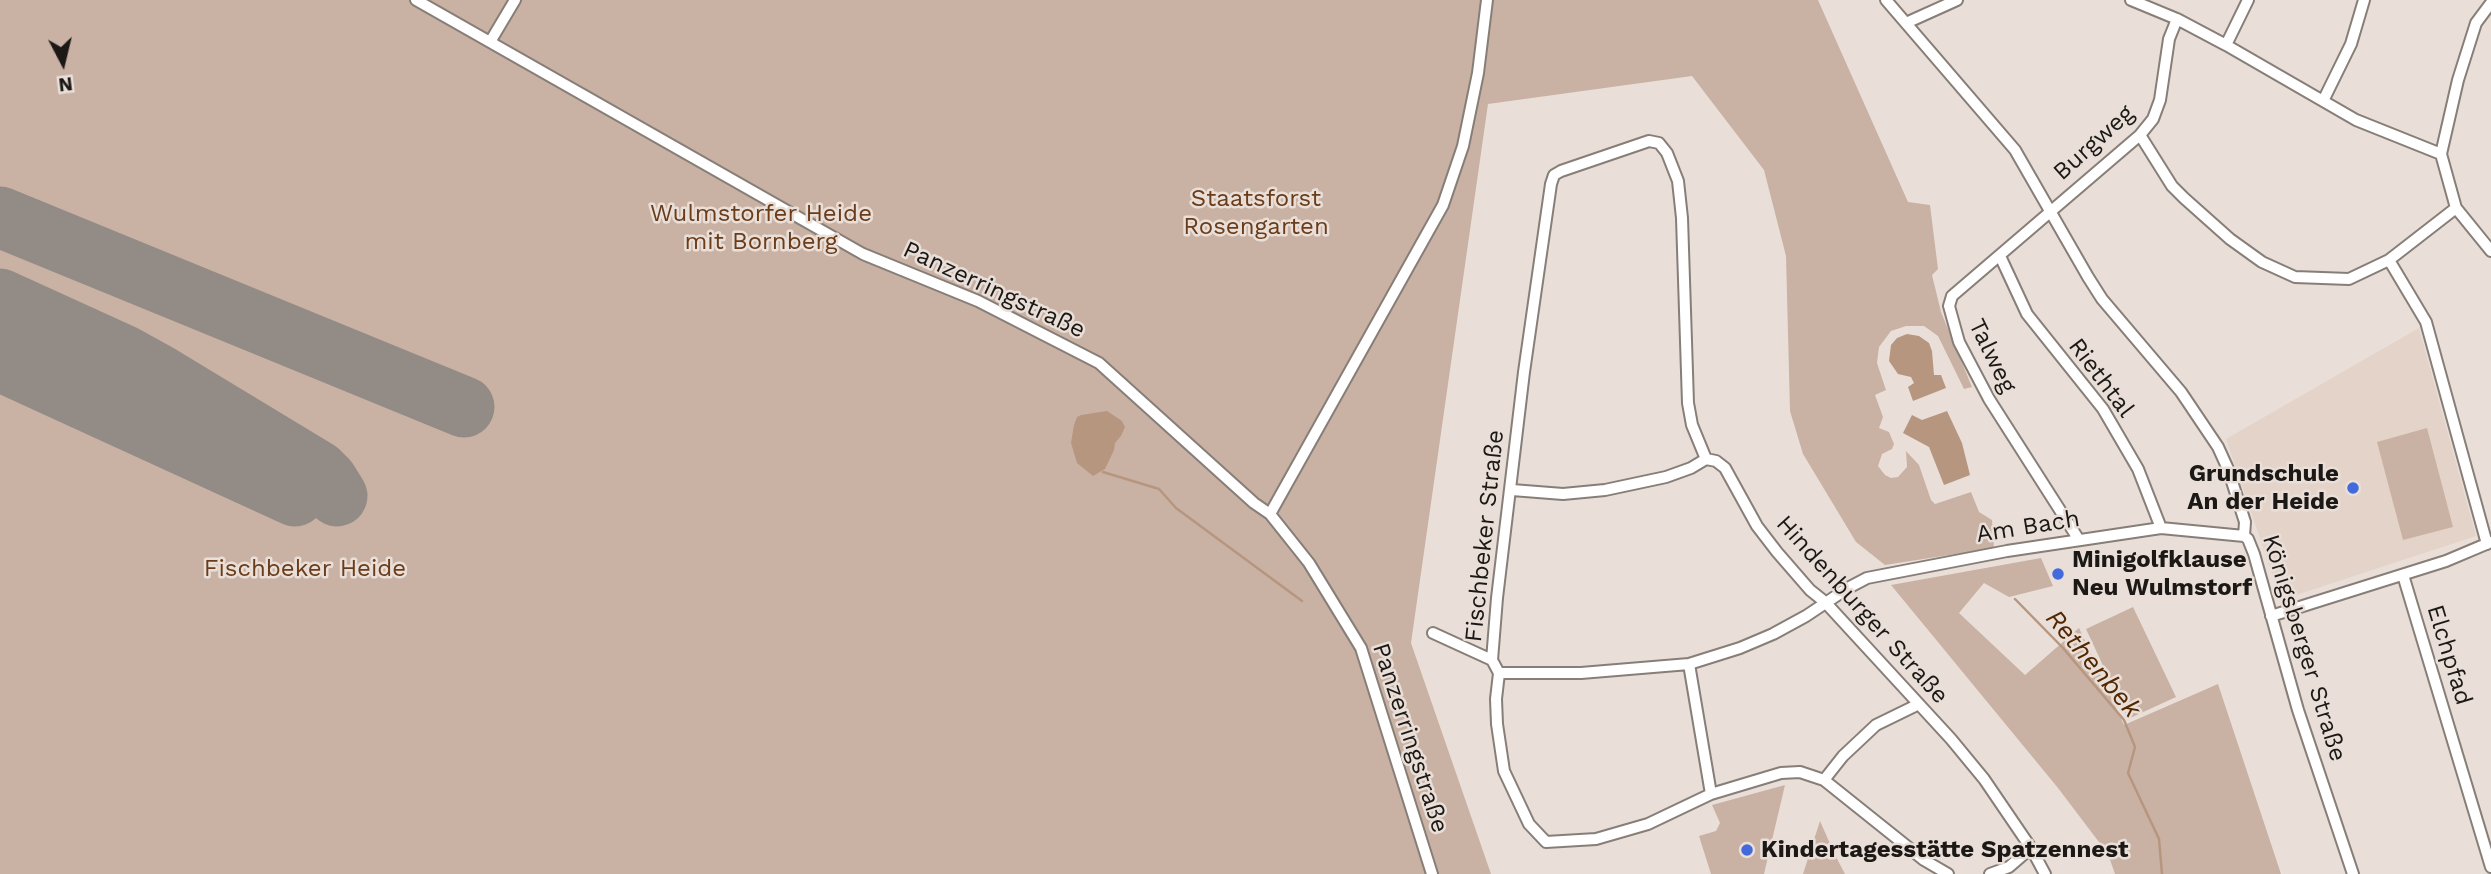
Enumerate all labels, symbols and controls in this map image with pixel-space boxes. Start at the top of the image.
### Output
north arrow [28,28,98,98]
text: N [57,72,74,97]
street label: Burgweg [2048,99,2140,187]
park label: Staatsforst Rosengarten [1183,185,1329,241]
park label: Wulmstorfer Heide mit Bornberg [650,200,872,256]
street label: Panzerringstraße [898,235,1090,345]
street label: Talweg [1962,314,2022,398]
street label: Riethtal [2062,333,2140,423]
street label: Fischbeker Straße [1460,429,1510,643]
place label: Grundschule An der Heide [2187,460,2339,516]
marker: Grundschule An der Heide [2345,480,2361,496]
street label: Am Bach [1974,505,2082,549]
street label: Hindenburger Straße [1770,510,1954,710]
street label: Königsberger Straße [2256,531,2352,765]
place label: Minigolfklause Neu Wulmstorf [2072,546,2252,602]
park label: Fischbeker Heide [204,555,406,583]
marker: Minigolfklause Neu Wulmstorf [2050,566,2066,582]
street label: Elchpfad [2420,601,2478,709]
water label: Rethenbek [2039,603,2147,725]
street label: Panzerringstraße [1366,640,1454,836]
place label: Kindertagesstätte Spatzennest [1761,836,2128,864]
marker: Kindertagesstätte Spatzennest [1739,842,1755,858]

